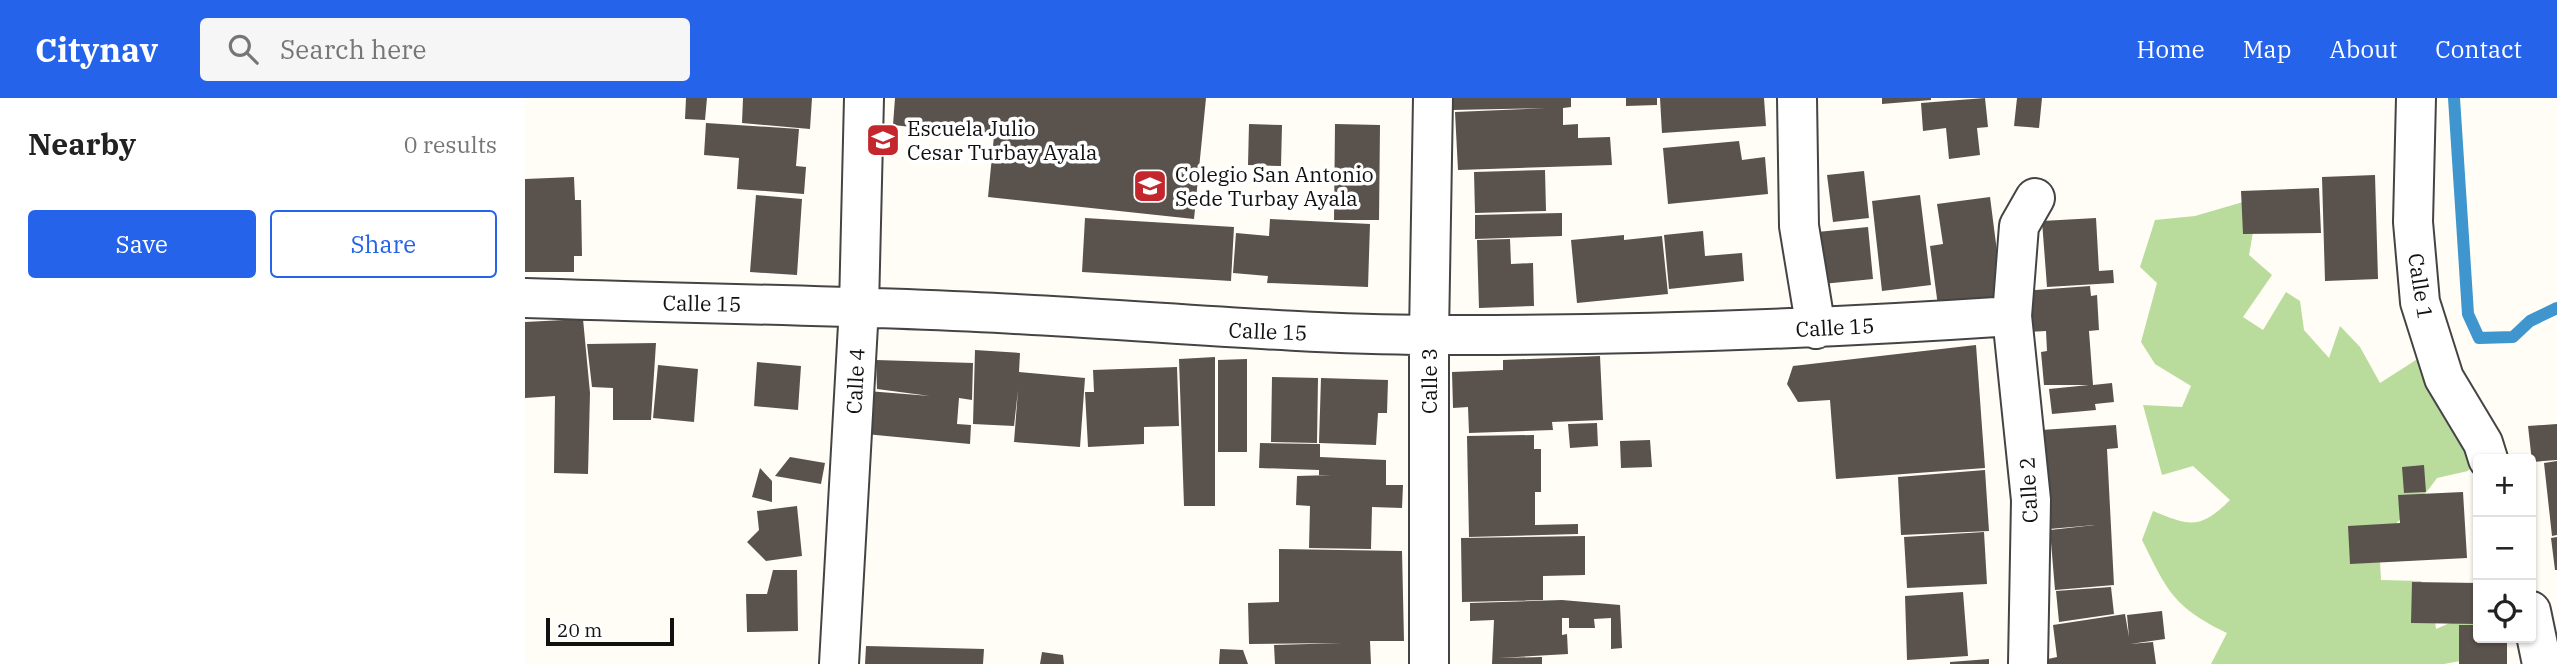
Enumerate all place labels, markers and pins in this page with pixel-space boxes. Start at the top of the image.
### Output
place label: Escuela Julio Cesar Turbay Ayala [907,114,1098,166]
school or university icon: Escuela Julio Cesar Turbay Ayala [864,121,902,159]
place label: Colegio San Antonio Sede Turbay Ayala [1175,160,1374,212]
school or university icon: Colegio San Antonio Sede Turbay Ayala [1131,167,1169,205]

